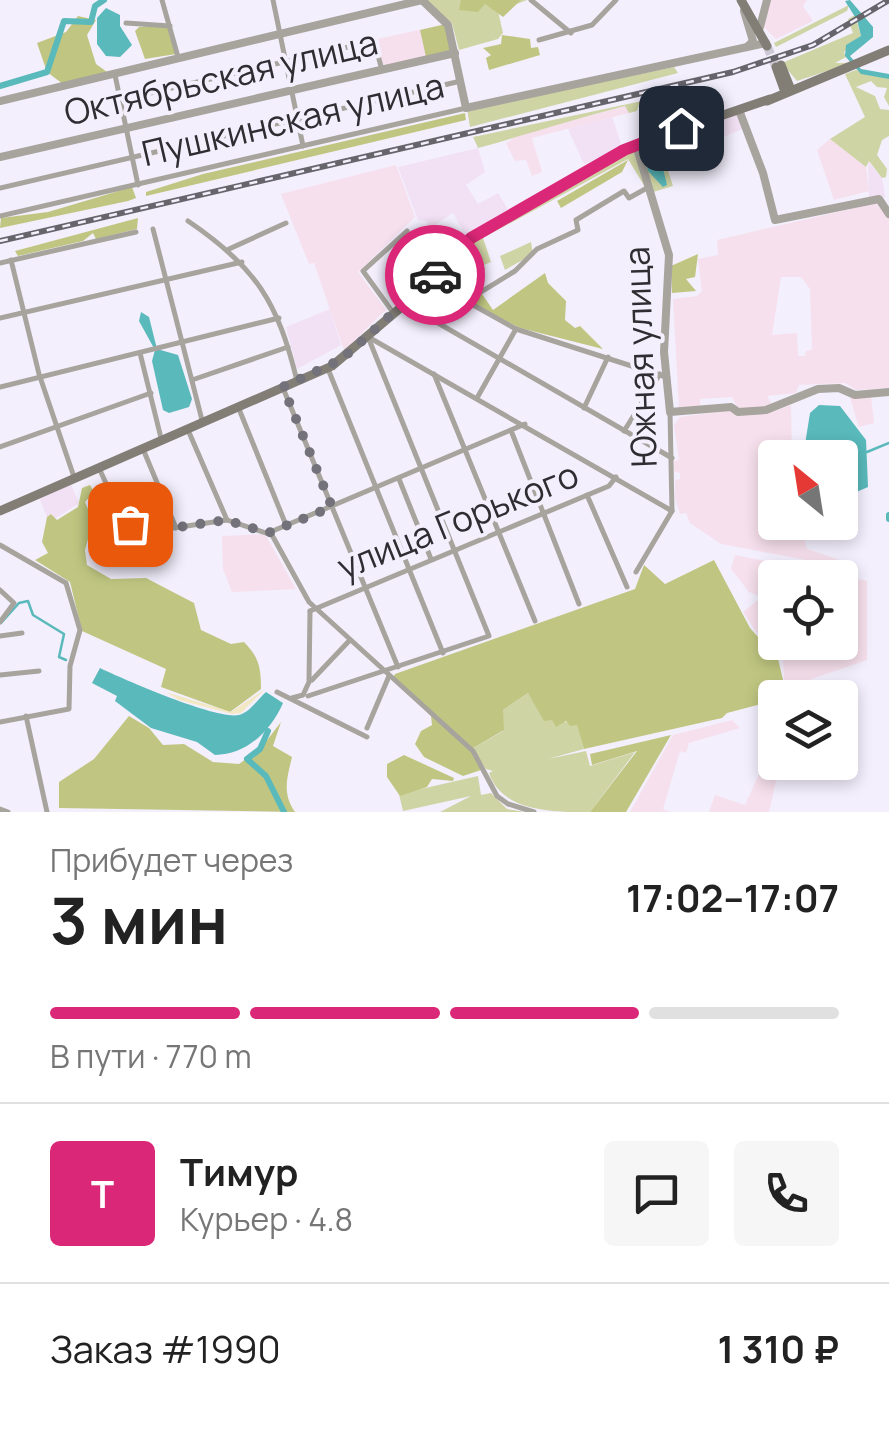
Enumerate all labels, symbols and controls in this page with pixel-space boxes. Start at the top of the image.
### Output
street label: Октябрьская улица [59,18,382,136]
street label: Пушкинская улица [137,61,449,177]
pin [639,86,724,171]
icon: home [654,101,709,156]
courier [385,225,485,325]
street label: Южная улица [612,246,668,468]
icon: car [408,248,463,303]
north arrow [758,440,858,540]
map controls [758,440,858,780]
street label: улица Горького [330,450,585,590]
pin [88,482,173,567]
icon: bag [103,497,158,552]
button: locate [758,560,858,660]
button: layers [758,680,858,780]
text: Прибудет через [50,838,293,882]
text: 17:02–17:07 [626,871,839,923]
text: 3 мин [50,875,228,964]
text: В пути · 770 m [50,1034,252,1078]
button: chat [604,1141,709,1246]
button: phone [734,1141,839,1246]
text: Тимур [180,1145,298,1197]
text: Т [91,1167,114,1219]
text: Курьер · 4.8 [180,1197,353,1241]
text: Заказ #1990 [50,1322,281,1374]
text: 1 310 ₽ [717,1322,839,1374]

